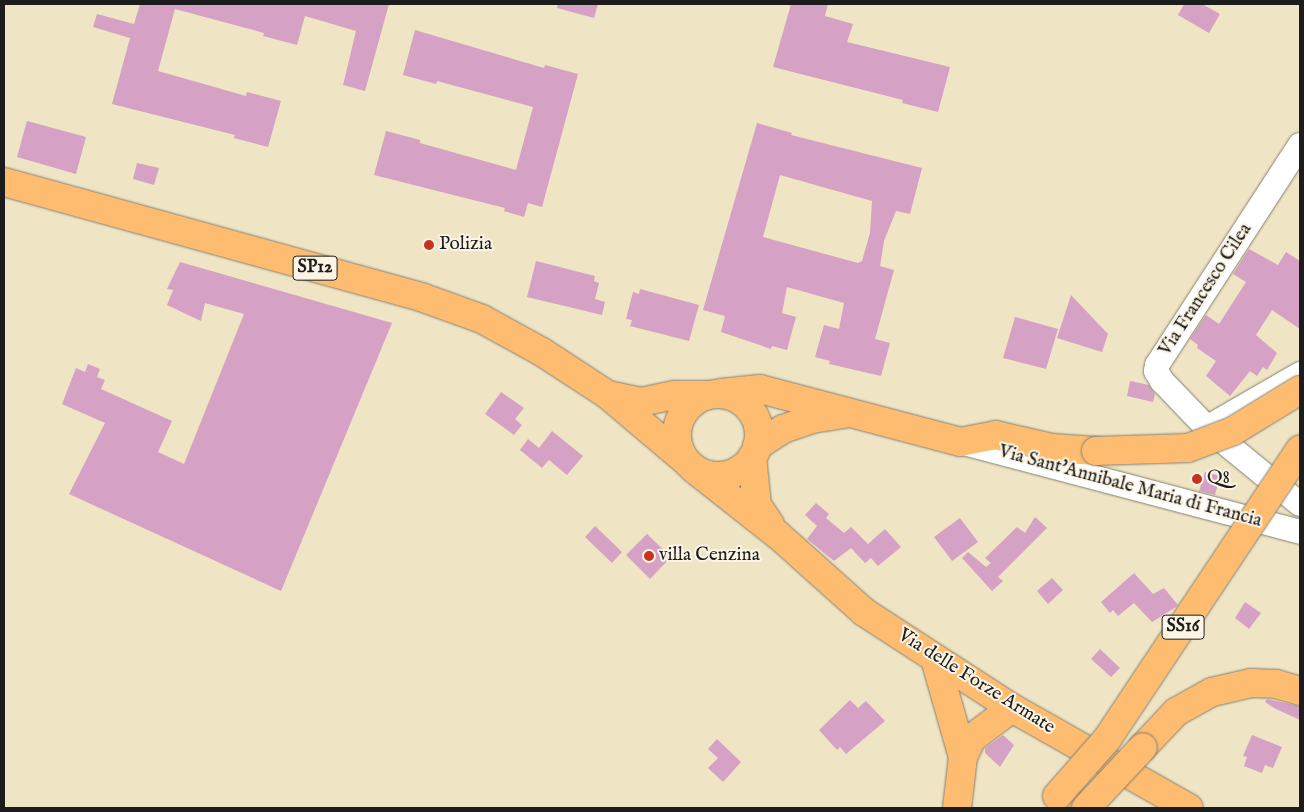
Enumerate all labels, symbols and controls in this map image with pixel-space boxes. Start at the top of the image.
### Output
street label: Via Francesco Cilea [1155,219,1257,361]
place label: Polizia [439,234,492,256]
marker: Polizia [423,239,435,251]
road number: SP12 [292,252,338,284]
street label: Via Sant'Annibale Maria di Francia [996,441,1264,533]
place label: Q8 [1207,468,1230,490]
marker: Q8 [1191,473,1203,485]
place label: villa Cenzina [659,545,760,567]
marker: villa Cenzina [643,550,655,562]
road number: SS16 [1160,612,1206,642]
street label: Via delle Forze Armate [893,624,1059,740]

